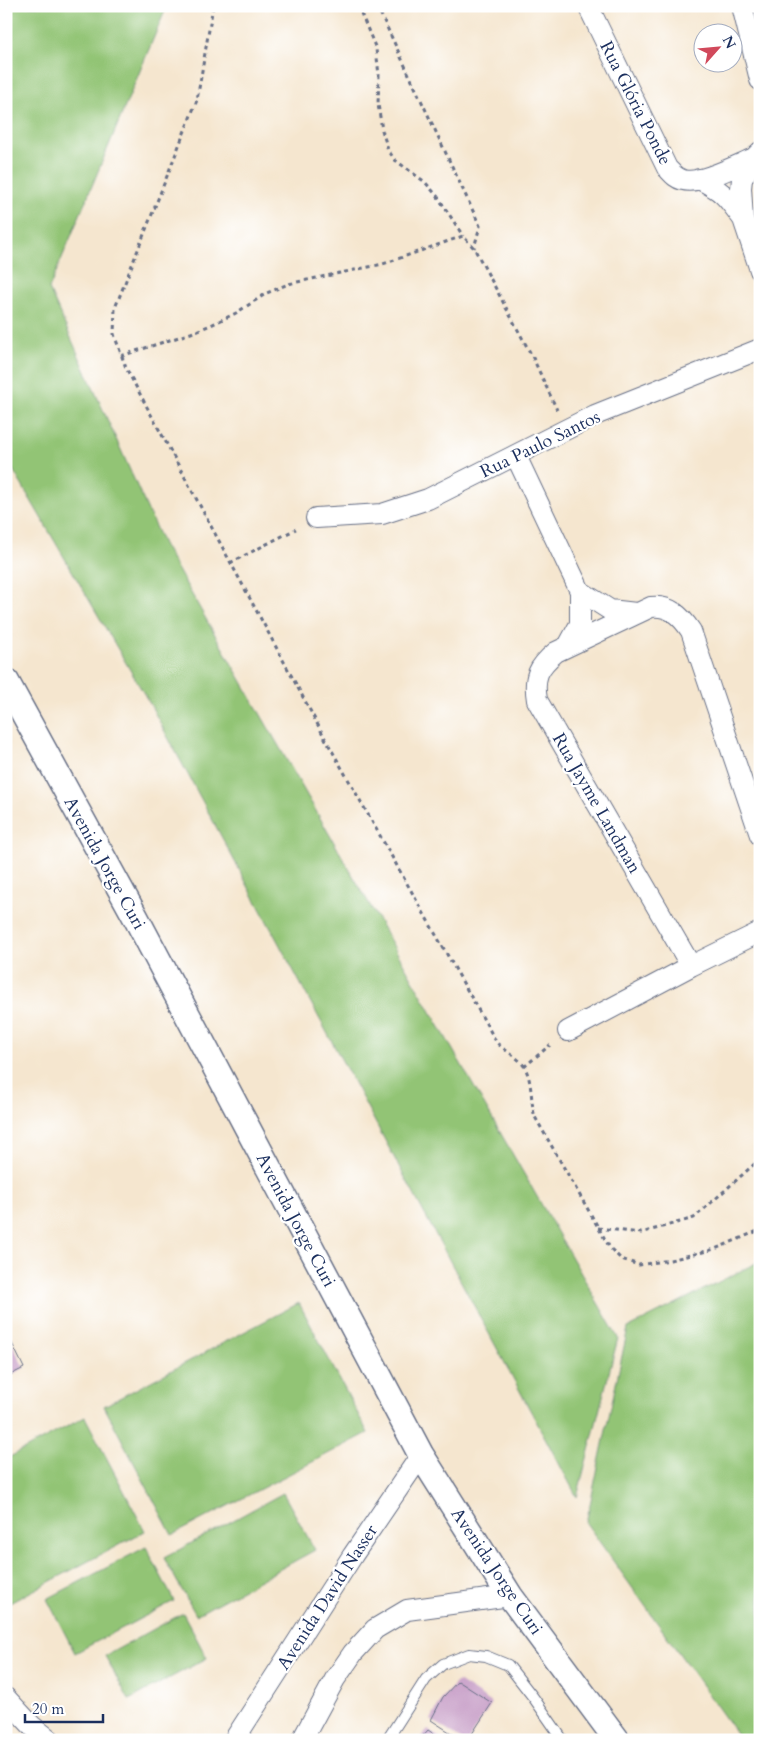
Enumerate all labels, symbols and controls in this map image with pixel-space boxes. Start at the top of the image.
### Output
north arrow [694,22,744,72]
text: N [718,33,740,52]
street label: Rua Glória Ponde [594,37,678,170]
street label: Rua Paulo Santos [476,405,605,484]
street label: Rua Jayme Landman [546,728,647,879]
street label: Avenida Jorge Curi [58,792,151,934]
street label: Avenida Jorge Curi [250,1149,341,1292]
street label: Avenida Jorge Curi [445,1503,548,1640]
street label: Avenida David Nasser [271,1519,384,1675]
scale bar [25,1691,102,1723]
text: 20 m [32,1699,64,1719]

